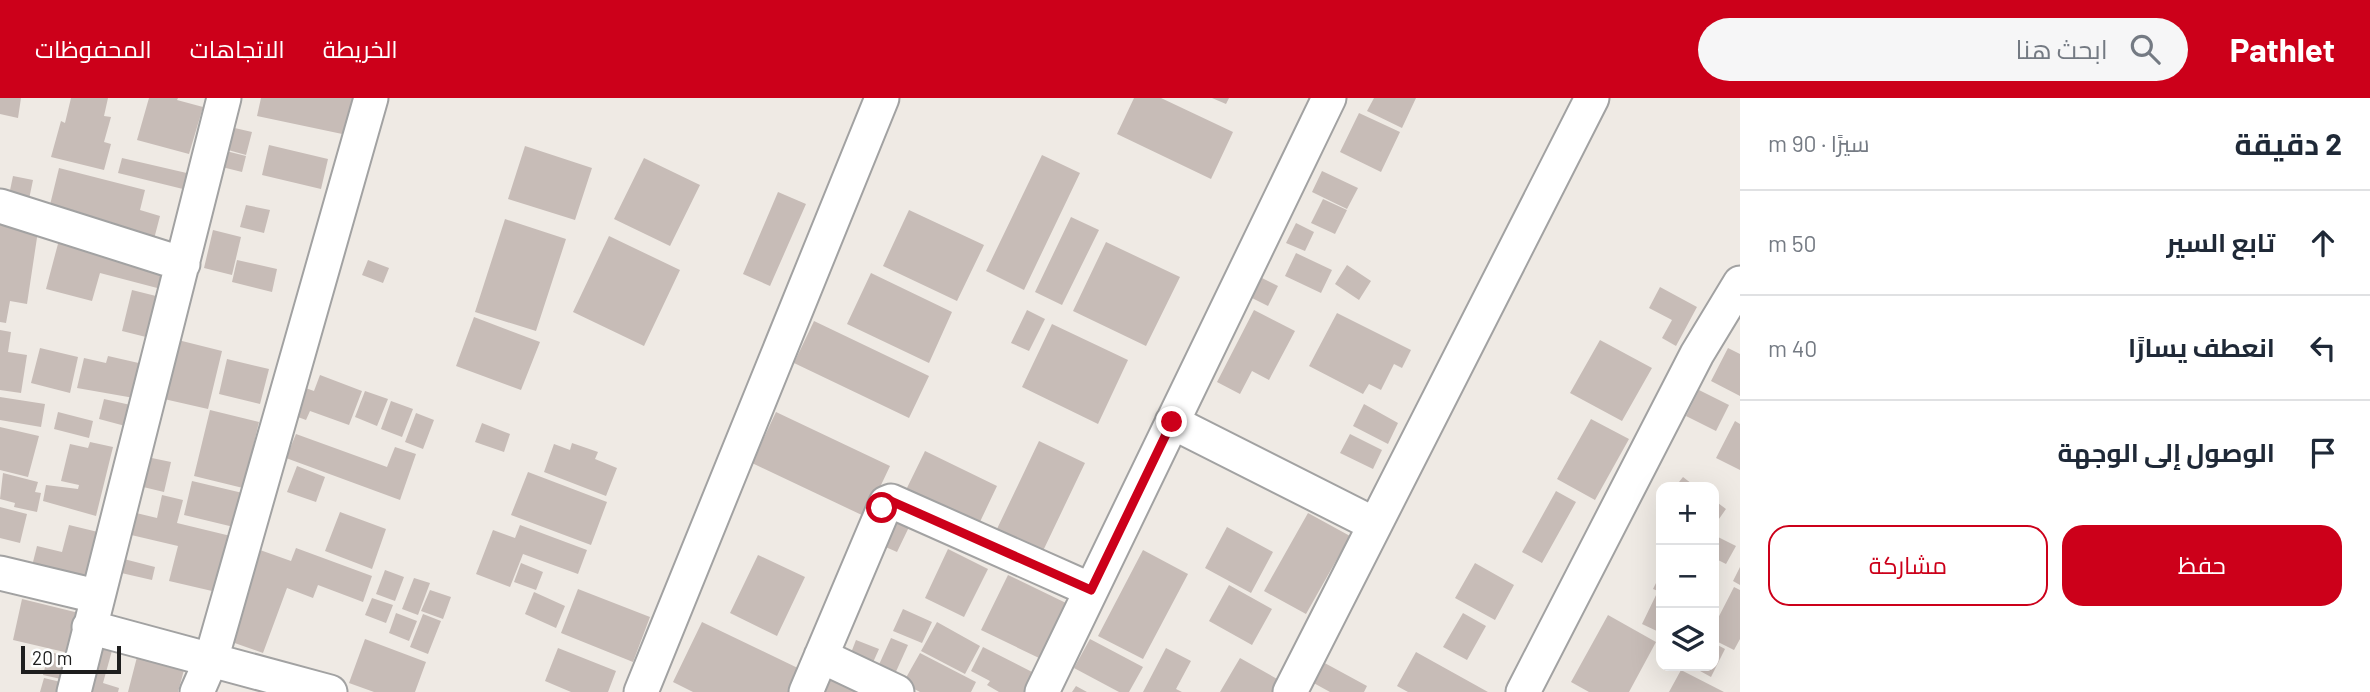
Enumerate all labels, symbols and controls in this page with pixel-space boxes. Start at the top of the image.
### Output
search box [1698,18,2188,81]
text: Pathlet [2230,29,2335,69]
icon: search [2126,30,2164,68]
text: ابحث هنا [2016,33,2108,64]
text: المحفوظات [35,34,152,63]
text: الاتجاهات [190,34,285,63]
text: الخريطة [323,34,398,63]
text: 2 دقيقة [2234,125,2342,161]
text: سيرًا · 90 m [1768,129,1870,157]
icon: ahead [2304,224,2342,262]
text: تابع السير [2166,226,2275,257]
text: 50 m [1768,229,1816,257]
icon: left [2304,329,2342,367]
text: انعطف يسارًا [2128,331,2275,362]
text: 40 m [1768,334,1817,362]
route end [1156,406,1187,437]
icon: arrive [2304,434,2342,472]
text: الوصول إلى الوجهة [2057,436,2275,467]
map controls [1656,482,1719,671]
button: + [1656,482,1719,545]
route start [866,492,897,523]
button: مشاركة [1768,525,2048,606]
button: حفظ [2062,525,2342,606]
button: − [1656,545,1719,608]
button: layers [1656,608,1719,671]
scale bar [21,643,121,675]
text: 20 m [32,646,72,669]

